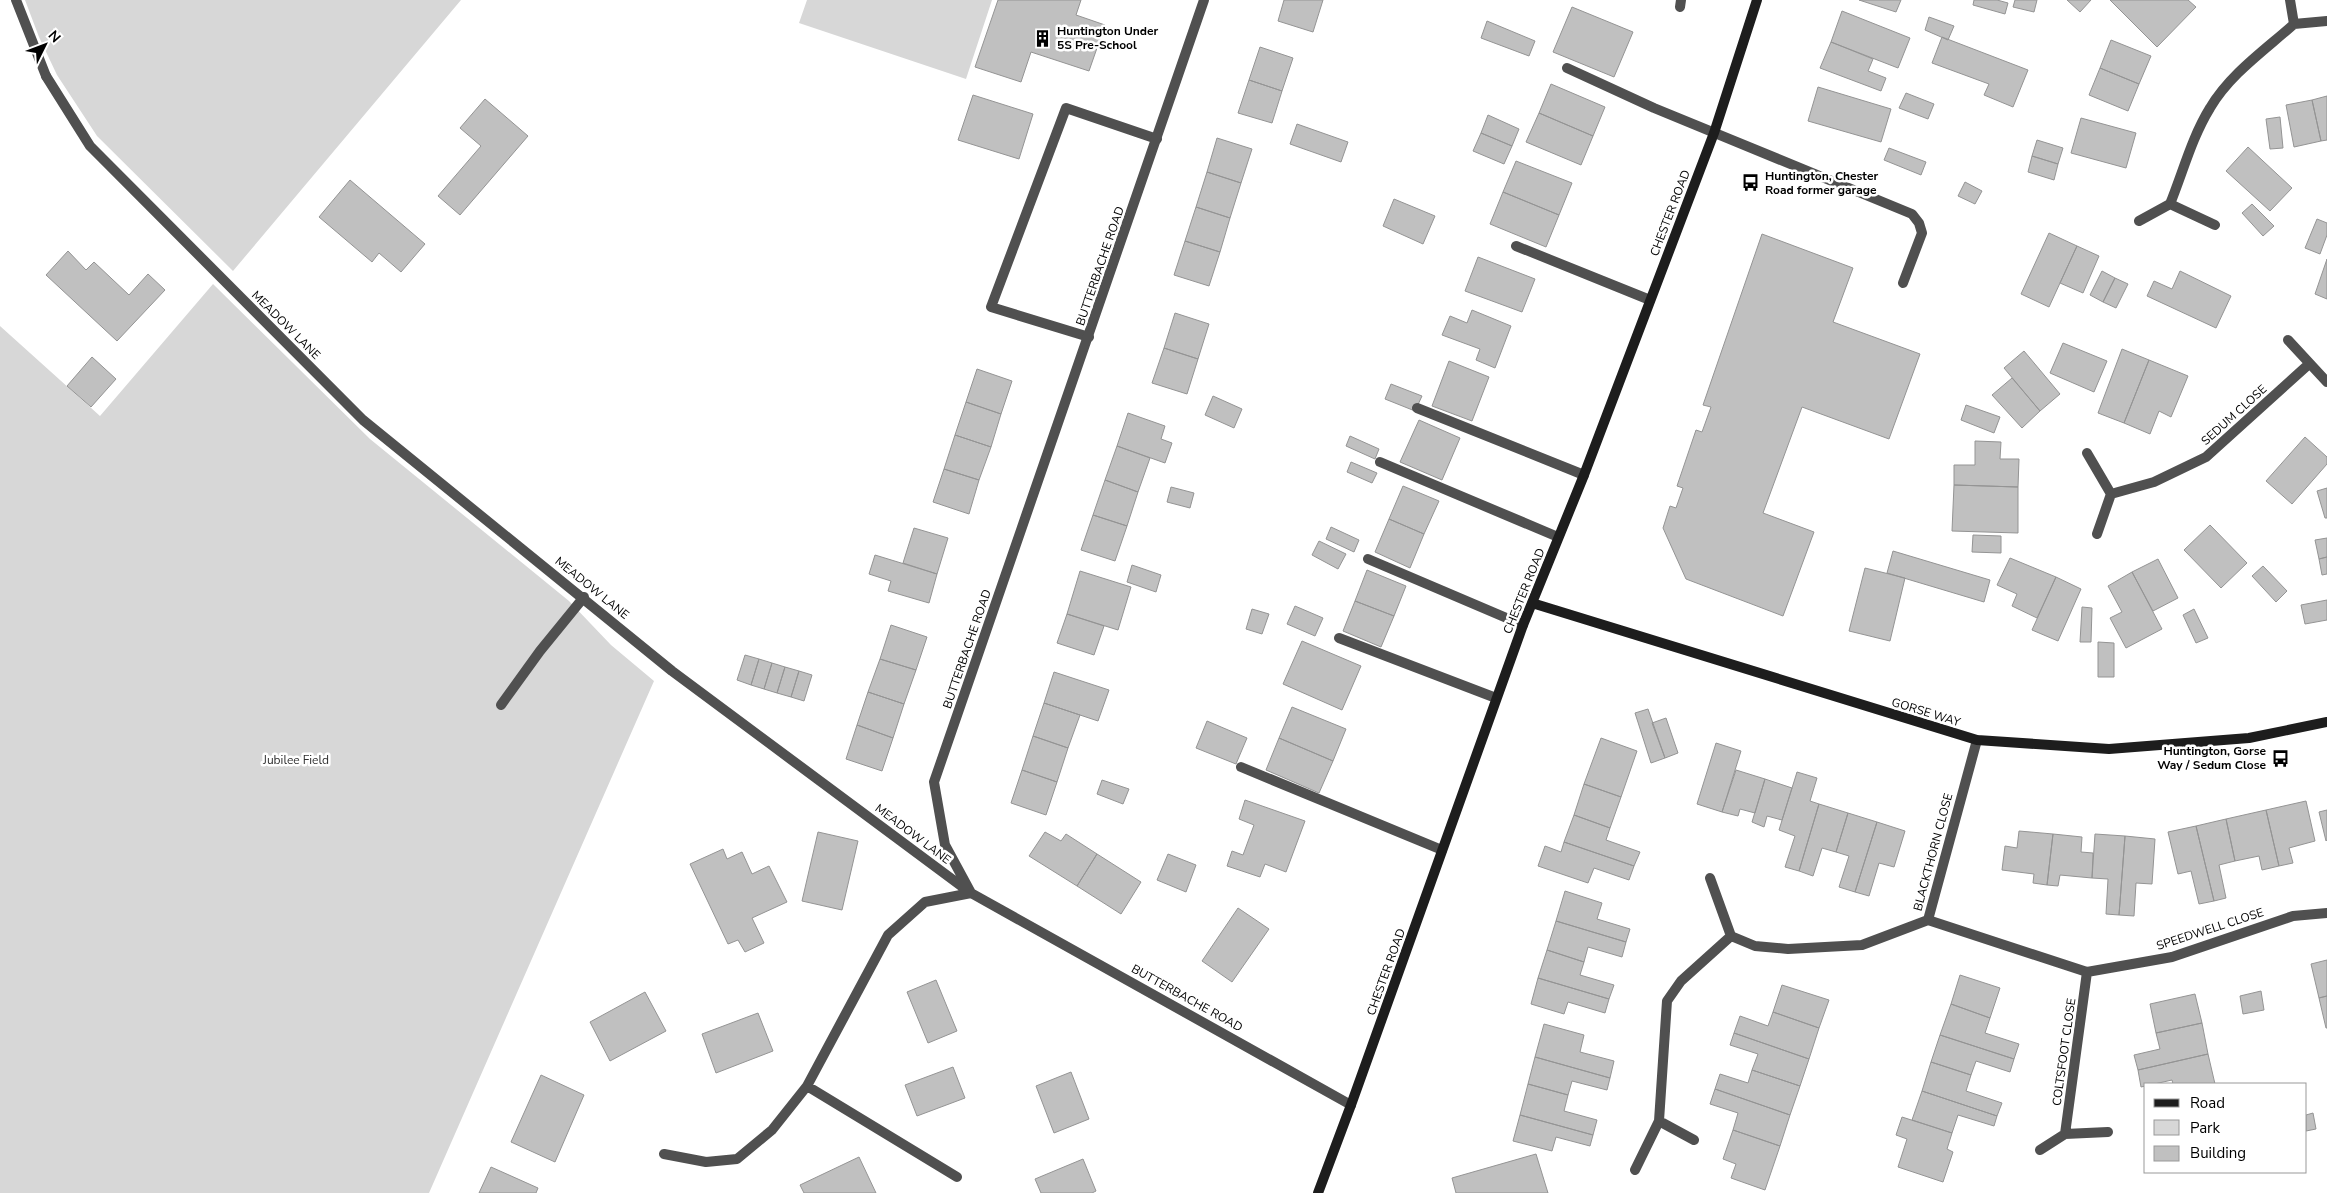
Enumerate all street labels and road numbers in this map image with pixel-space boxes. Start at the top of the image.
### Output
street label: CHESTER ROAD [1646,167,1694,258]
street label: BUTTERBACHE ROAD [1072,204,1128,328]
street label: MEADOW LANE [248,287,324,363]
street label: SEDUM CLOSE [2198,381,2270,449]
street label: CHESTER ROAD [1499,546,1549,636]
street label: MEADOW LANE [552,553,632,623]
street label: BUTTERBACHE ROAD [939,587,995,711]
street label: GORSE WAY [1890,694,1963,730]
street label: BLACKTHORN CLOSE [1910,791,1956,913]
street label: MEADOW LANE [872,800,954,868]
street label: SPEEDWELL CLOSE [2154,904,2266,954]
street label: CHESTER ROAD [1363,926,1409,1018]
street label: BUTTERBACHE ROAD [1128,961,1246,1035]
street label: COLTSFOOT CLOSE [2049,997,2079,1107]

